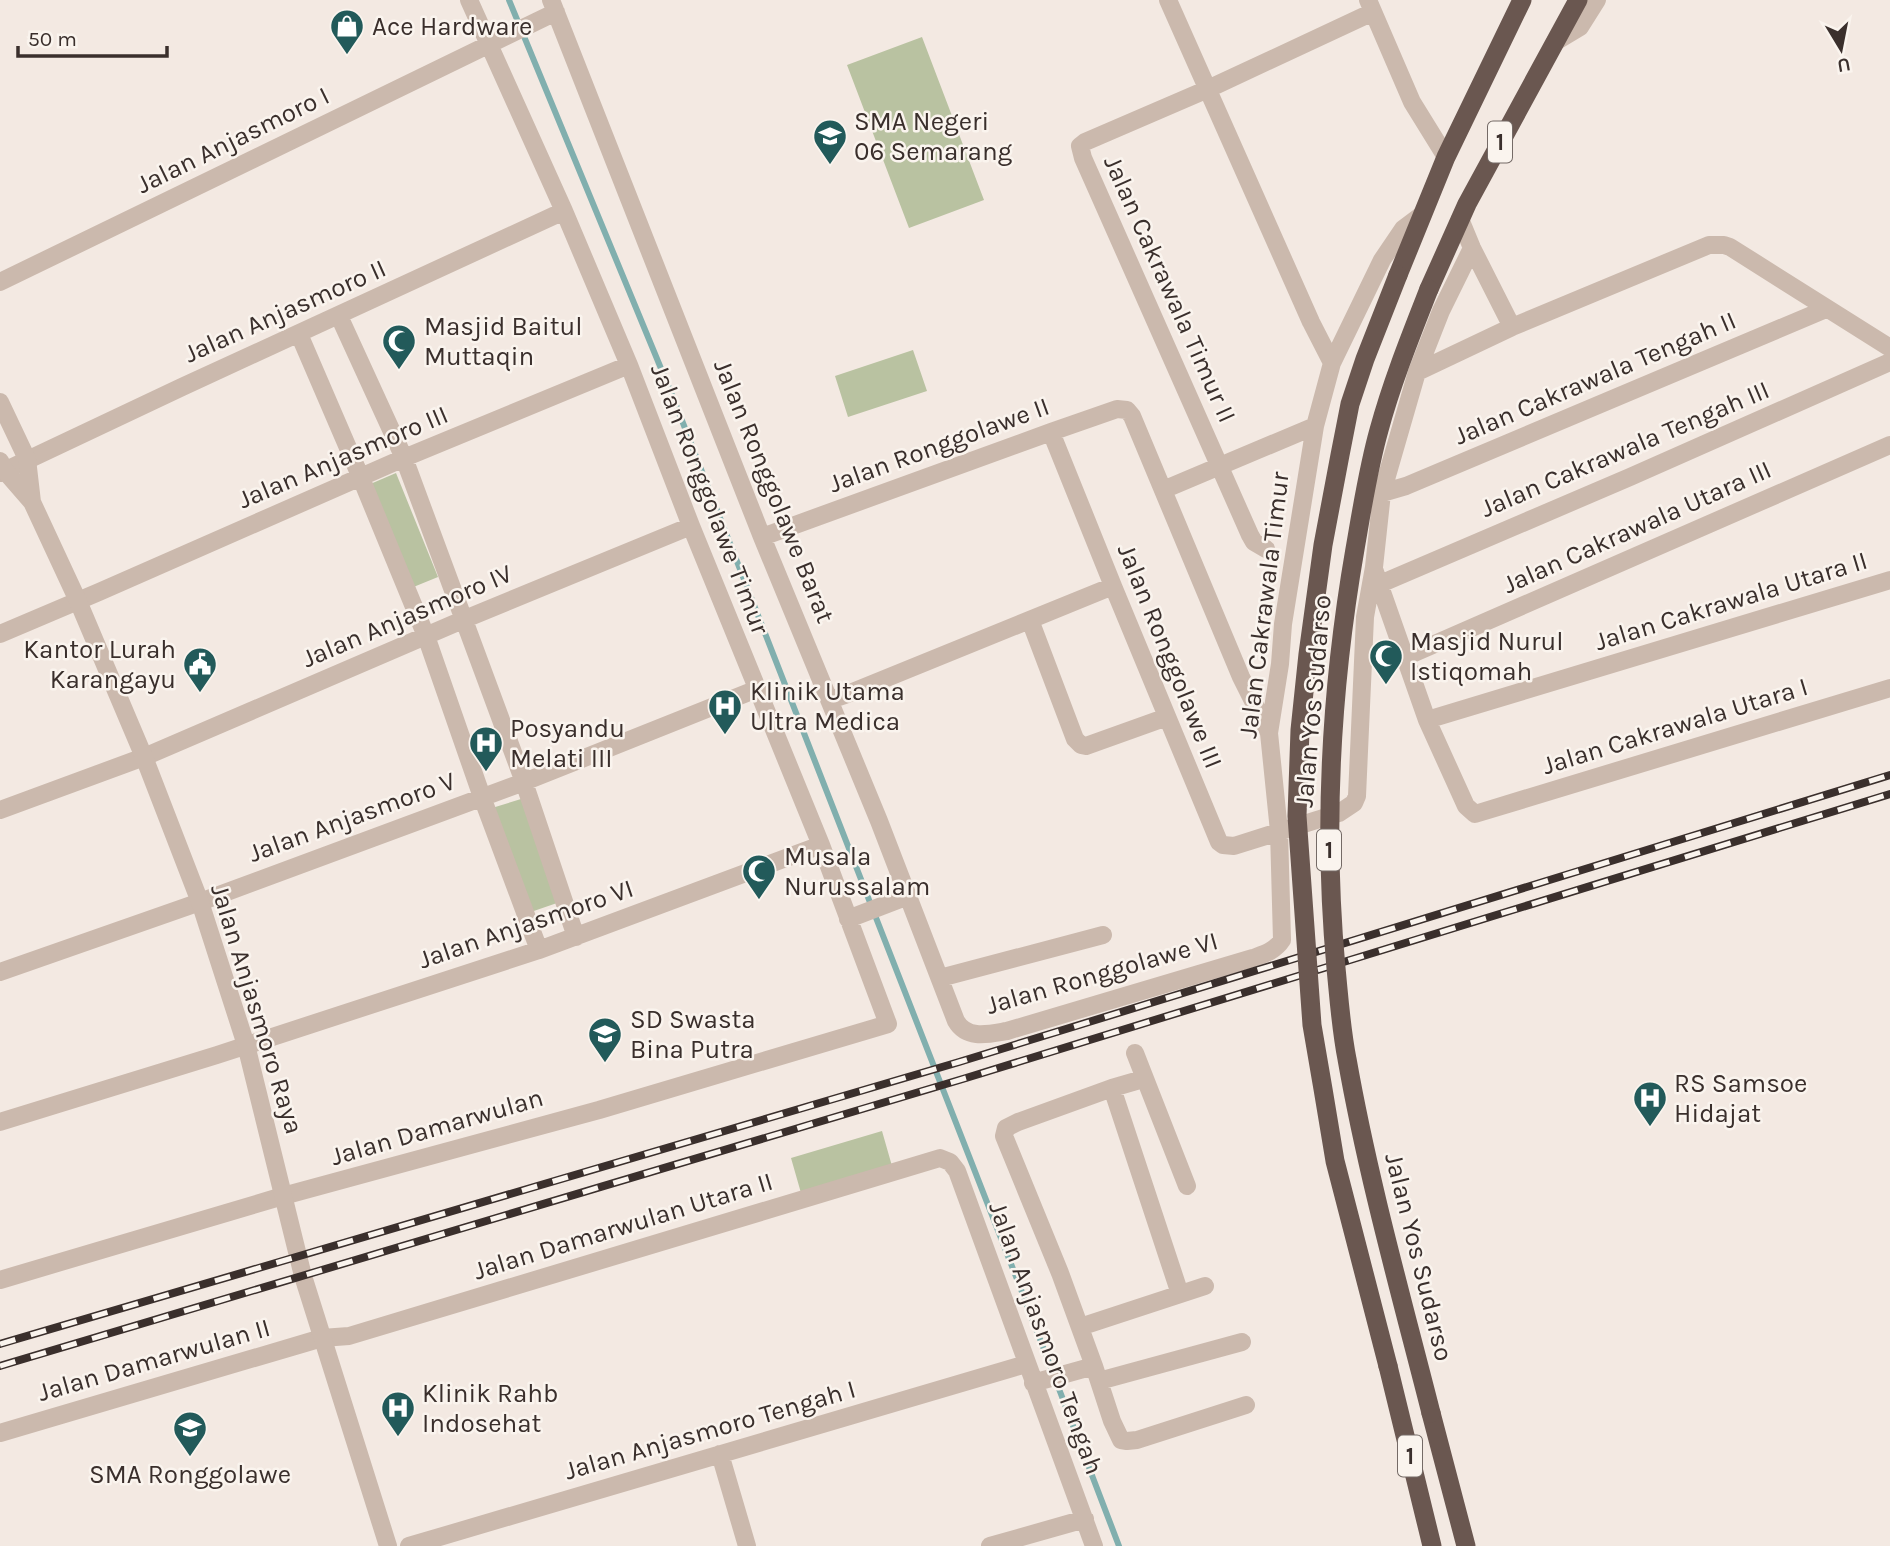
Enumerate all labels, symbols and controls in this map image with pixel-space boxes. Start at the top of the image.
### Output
shop icon: Ace Hardware [328,7,366,56]
place label: Ace Hardware [372,11,532,42]
scale bar [18,14,166,58]
north arrow [1806,14,1876,84]
text: 50 m [28,27,77,51]
text: U [1835,53,1852,77]
street label: Jalan Anjasmoro I [132,80,334,200]
place label: SMA Negeri 06 Semarang [854,106,1013,167]
school or university icon: SMA Negeri 06 Semarang [811,117,849,166]
road number: 1 [1488,122,1512,162]
street label: Jalan Cakrawala Timur II [1097,151,1243,427]
street label: Jalan Anjasmoro II [179,253,391,369]
street label: Jalan Cakrawala Tengah II [1449,304,1741,452]
place label: Masjid Baitul Muttaqin [424,311,583,372]
mosque icon: Masjid Baitul Muttaqin [380,322,418,371]
street label: Jalan Ronggolawe Barat [707,355,841,628]
street label: Jalan Ronggolawe Timur [644,359,776,639]
street label: Jalan Cakrawala Tengah III [1476,374,1774,524]
street label: Jalan Ronggolawe II [825,391,1053,499]
street label: Jalan Anjasmoro III [233,399,453,515]
street label: Jalan Cakrawala Utara III [1498,454,1776,600]
street label: Jalan Cakrawala Timur [1232,470,1296,740]
street label: Jalan Ronggolawe III [1111,539,1229,773]
street label: Jalan Cakrawala Utara II [1591,545,1871,657]
street label: Jalan Anjasmoro IV [297,558,517,674]
street label: Jalan Yos Sudarso [1288,593,1338,809]
place label: Masjid Nurul Istiqomah [1410,626,1563,687]
place label: Kantor Lurah Karangayu [23,634,176,695]
mosque icon: Masjid Nurul Istiqomah [1367,637,1405,686]
public building icon: Kantor Lurah Karangayu [181,645,219,694]
street label: Jalan Cakrawala Utara I [1538,671,1812,781]
place label: Klinik Utama Ultra Medica [750,676,905,737]
hospital icon: Klinik Utama Ultra Medica [706,687,744,736]
place label: Posyandu Melati III [510,713,625,774]
hospital icon: Posyandu Melati III [467,724,505,773]
street label: Jalan Anjasmoro V [244,765,460,869]
road number: 1 [1317,830,1341,870]
place label: Musala Nurussalam [784,841,930,902]
mosque icon: Musala Nurussalam [740,852,778,901]
street label: Jalan Anjasmoro VI [414,873,638,975]
street label: Jalan Anjasmoro Raya [204,880,310,1138]
street label: Jalan Ronggolawe VI [983,925,1221,1021]
place label: SD Swasta Bina Putra [630,1004,756,1065]
school or university icon: SD Swasta Bina Putra [586,1015,624,1064]
place label: RS Samsoe Hidajat [1674,1068,1807,1129]
hospital icon: RS Samsoe Hidajat [1631,1079,1669,1128]
street label: Jalan Damarwulan [327,1082,547,1172]
street label: Jalan Yos Sudarso [1378,1150,1460,1364]
street label: Jalan Damarwulan Utara II [470,1166,776,1286]
street label: Jalan Anjasmoro Tengah [982,1197,1110,1479]
street label: Jalan Damarwulan II [34,1312,274,1408]
street label: Jalan Anjasmoro Tengah I [561,1374,859,1486]
place label: Klinik Rahb Indosehat [422,1378,558,1439]
hospital icon: Klinik Rahb Indosehat [379,1389,417,1438]
school or university icon: SMA Ronggolawe [171,1409,209,1458]
road number: 1 [1398,1436,1422,1476]
place label: SMA Ronggolawe [89,1459,291,1490]

